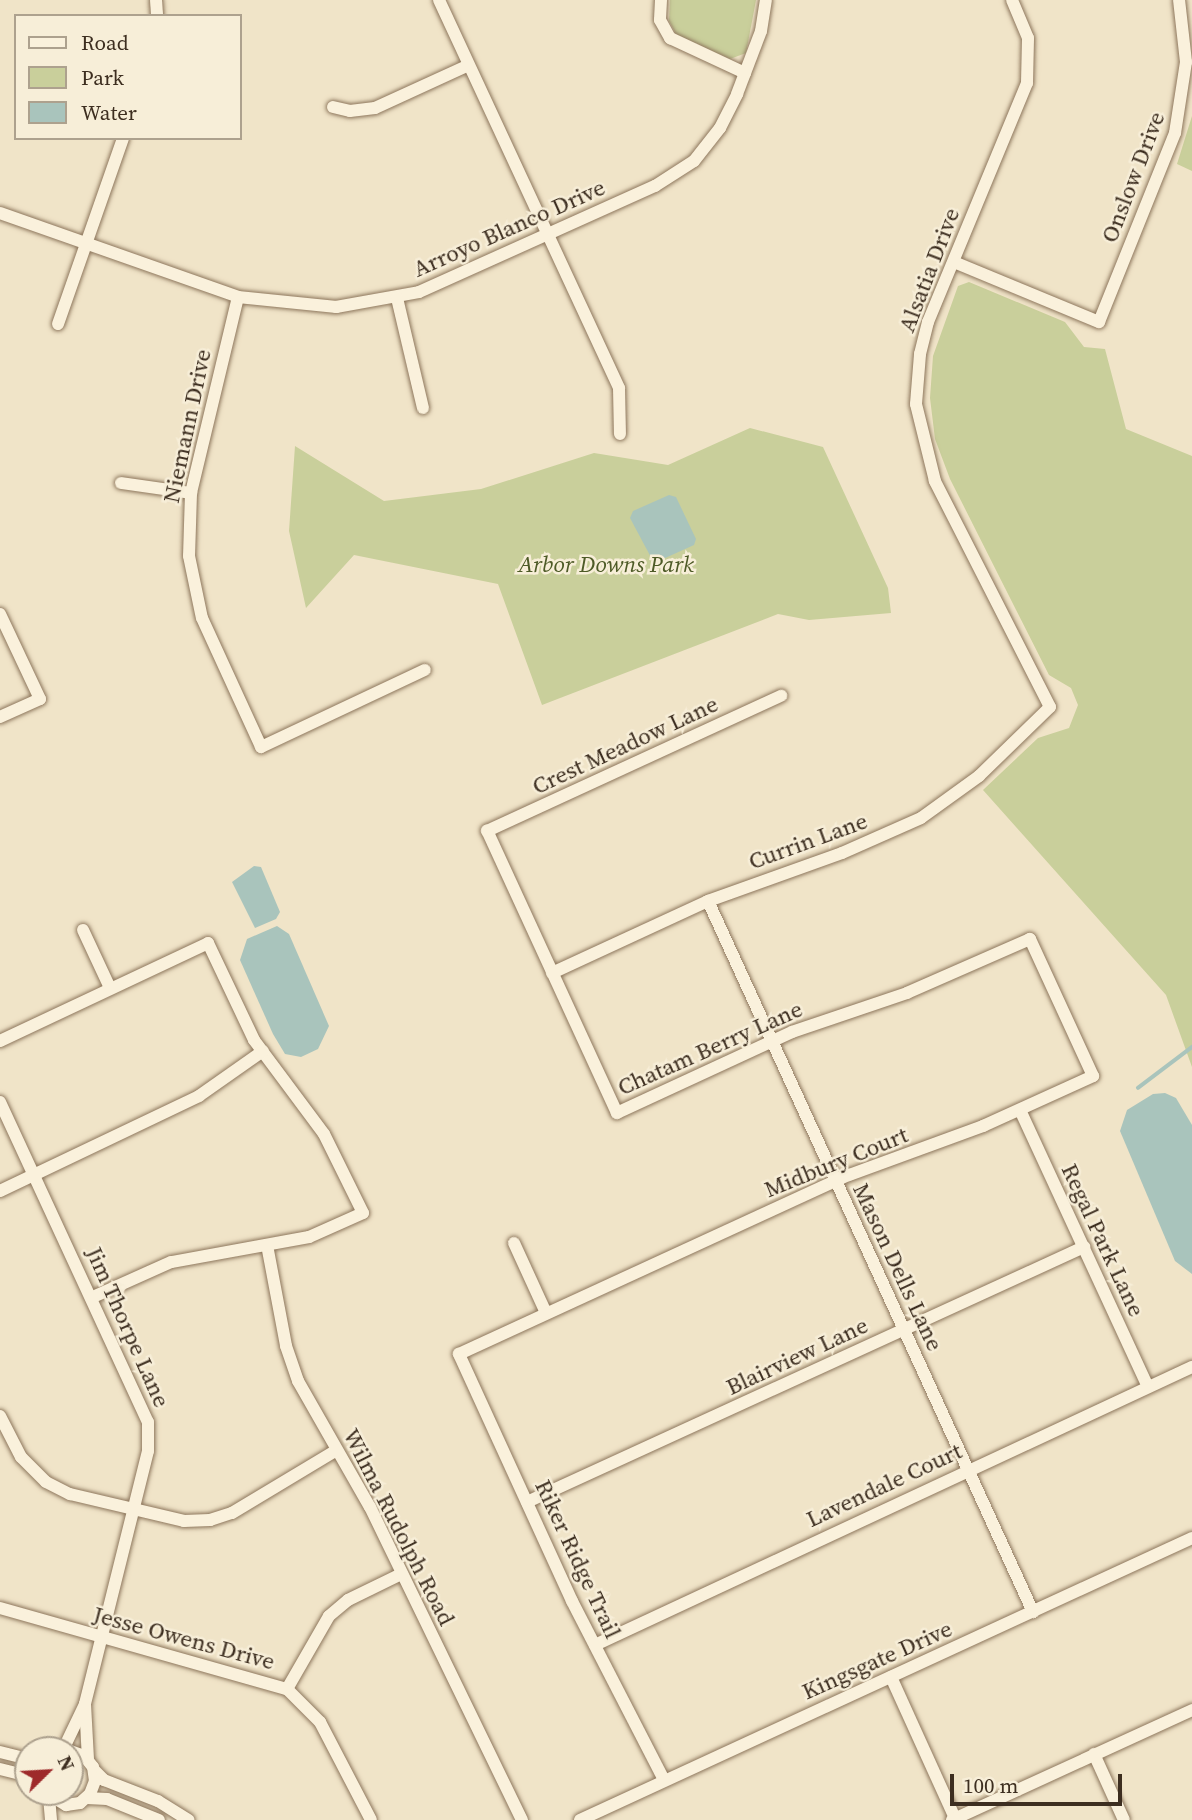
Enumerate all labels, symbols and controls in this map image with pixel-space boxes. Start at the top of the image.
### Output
legend [14,14,242,140]
text: Road [81,28,129,57]
text: Park [81,63,124,92]
text: Water [81,98,137,127]
street label: Onslow Drive [1095,108,1171,246]
street label: Arroyo Blanco Drive [409,173,609,283]
street label: Alsatia Drive [893,204,965,336]
street label: Niemann Drive [157,347,217,505]
park label: Arbor Downs Park [518,550,694,578]
street label: Crest Meadow Lane [528,690,722,800]
street label: Currin Lane [745,807,871,875]
street label: Chatam Berry Lane [613,995,807,1101]
street label: Midbury Court [760,1121,912,1203]
street label: Regal Park Lane [1056,1159,1150,1321]
street label: Mason Dells Lane [847,1179,949,1355]
street label: Jim Thorpe Lane [80,1242,176,1412]
street label: Blairview Lane [722,1311,872,1401]
street label: Wilma Rudolph Road [337,1424,461,1630]
street label: Lavendale Court [802,1437,966,1533]
street label: Riker Ridge Trail [529,1475,627,1643]
street label: Jesse Owens Drive [90,1601,278,1675]
street label: Kingsgate Drive [798,1615,956,1705]
north arrow [14,1736,84,1806]
text: N [52,1752,81,1775]
scale bar [954,1760,1126,1804]
text: 100 m [963,1771,1018,1800]

